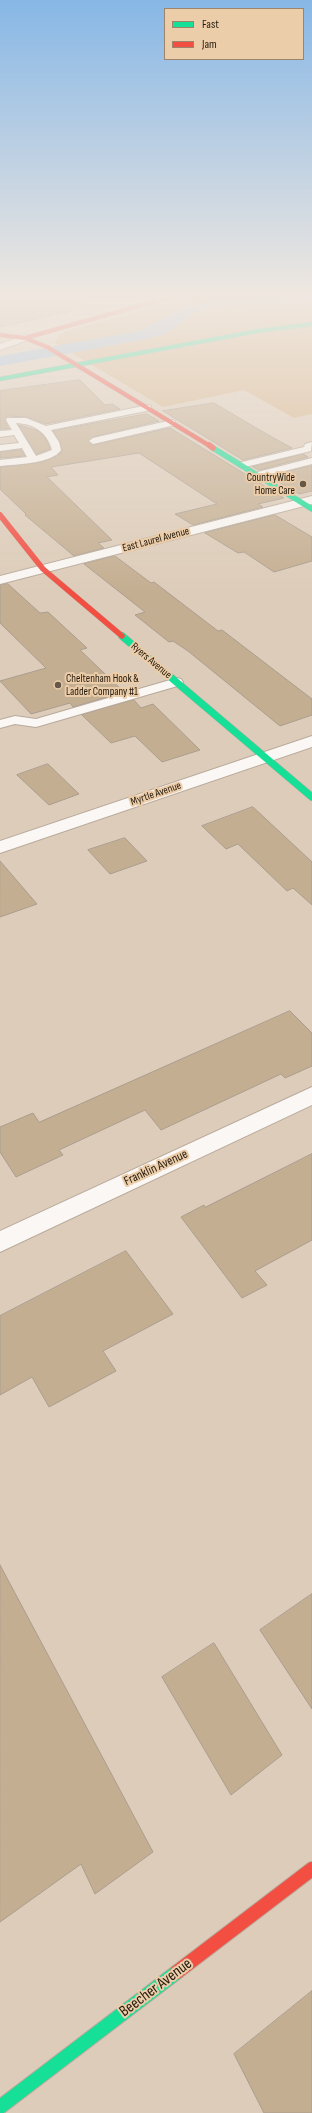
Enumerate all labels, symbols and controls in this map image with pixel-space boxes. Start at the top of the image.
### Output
legend [164,8,304,60]
text: Fast [202,17,219,32]
text: Jam [202,37,217,52]
place label: CountryWide Home Care [247,471,295,497]
marker: CountryWide Home Care [298,479,308,489]
street label: East Laurel Avenue [121,525,191,555]
street label: Ryers Avenue [128,640,174,682]
place label: Cheltenham Hook & Ladder Company #1 [66,672,139,698]
marker: Cheltenham Hook & Ladder Company #1 [53,680,63,690]
street label: Myrtle Avenue [129,779,183,809]
street label: Franklin Avenue [122,1146,190,1190]
street label: Beecher Avenue [116,1954,196,2022]

